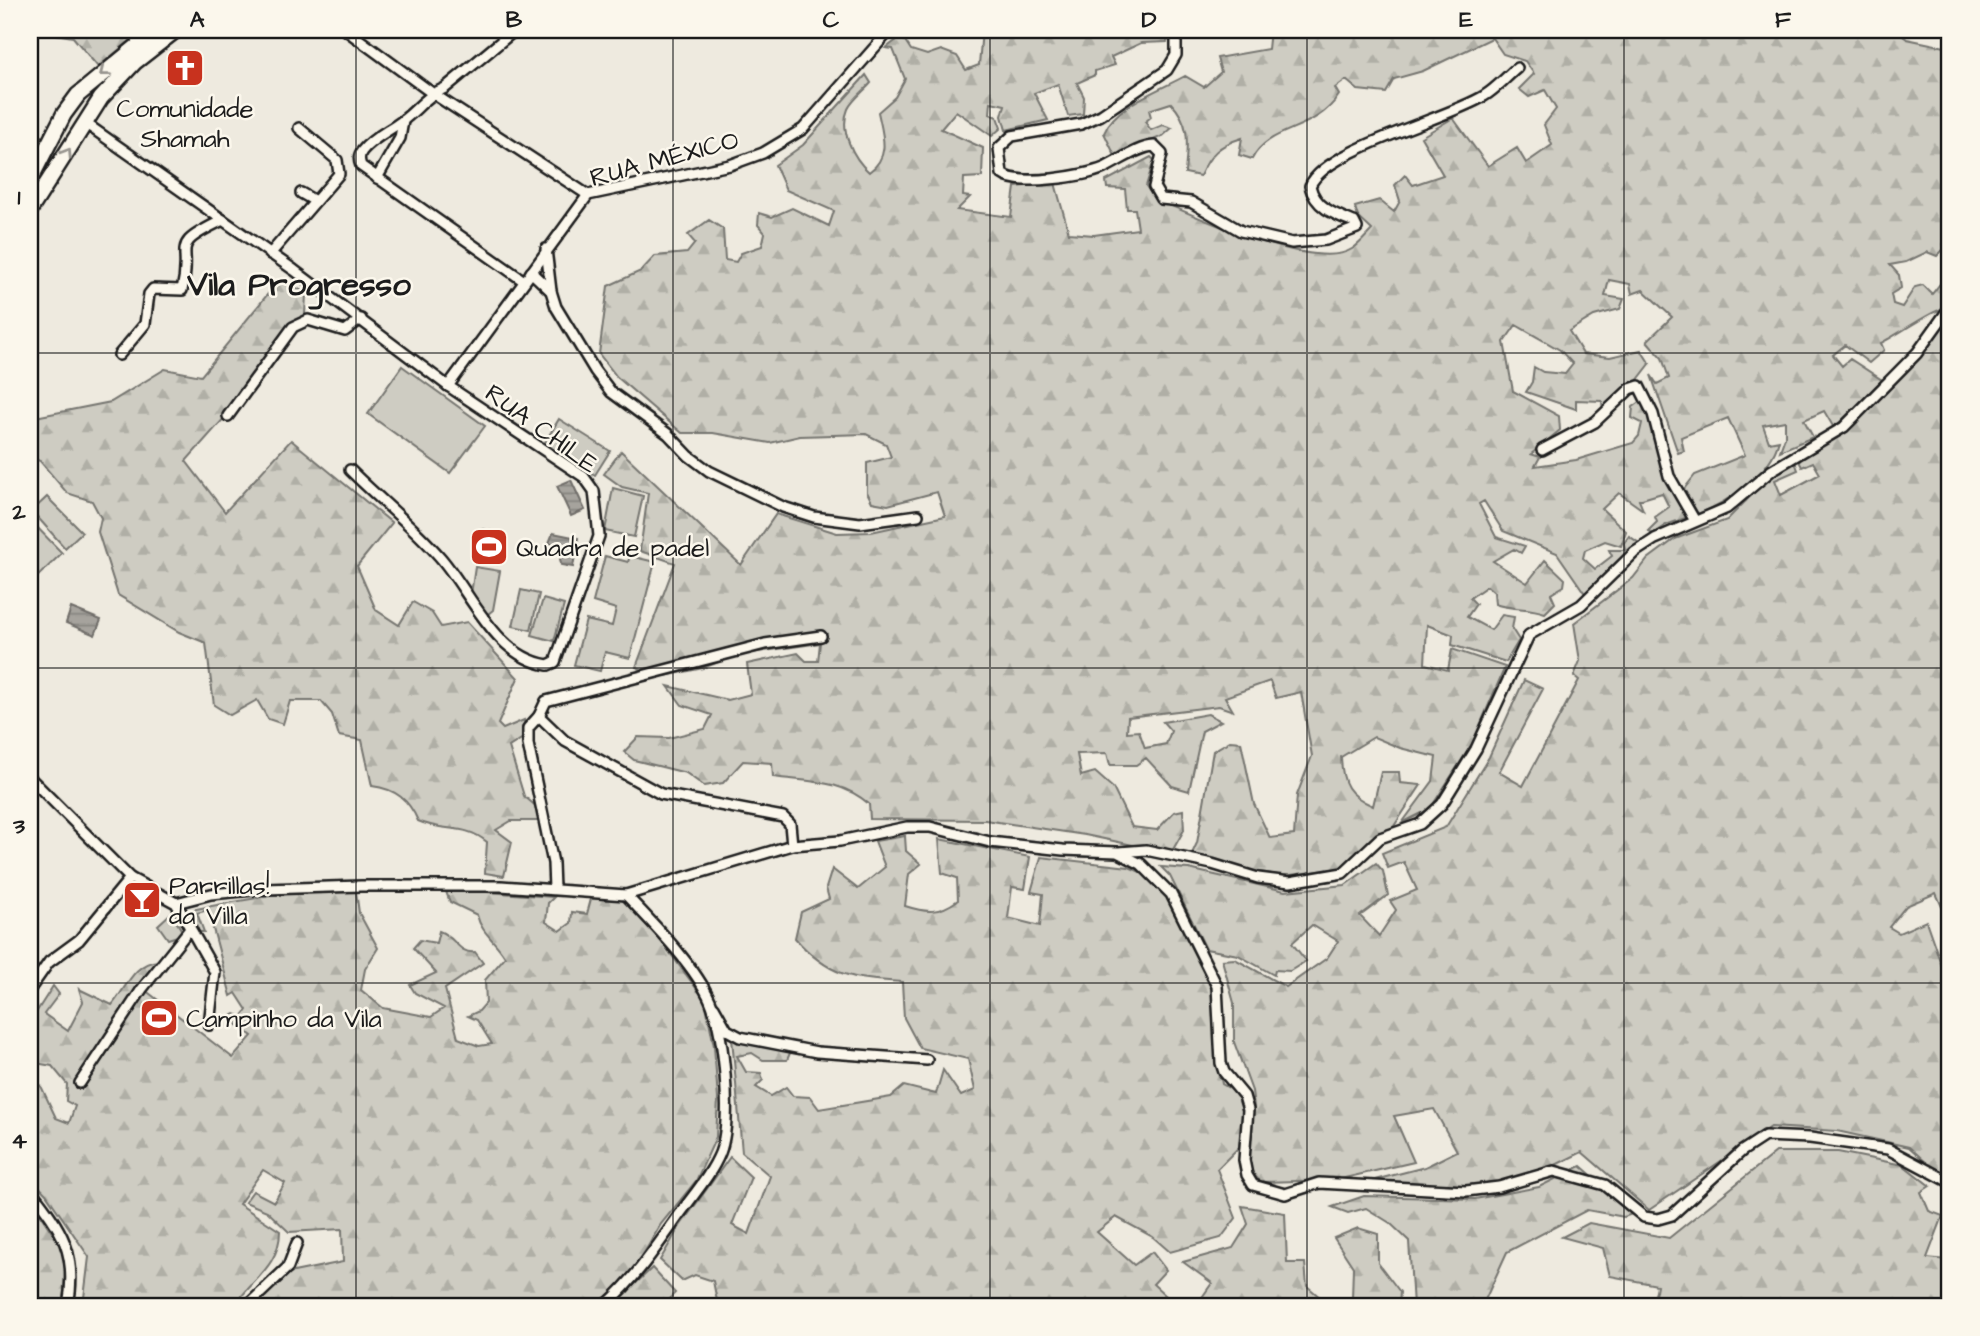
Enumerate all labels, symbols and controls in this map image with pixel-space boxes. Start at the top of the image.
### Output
text: A [190,4,205,36]
text: B [506,4,523,36]
text: C [823,4,840,36]
text: D [1142,4,1157,36]
text: E [1459,4,1473,36]
text: F [1775,4,1792,36]
church icon: Comunidade Shamah [164,47,206,89]
one-way arrow [99,64,111,77]
place label: Comunidade Shamah [116,91,254,157]
street label: RUA MÉXICO [586,122,743,196]
one-way arrow [59,147,72,160]
text: 1 [18,181,21,213]
district label: Vila Progresso [186,262,411,310]
street label: RUA CHILE [478,376,605,482]
text: 2 [11,496,26,528]
sports icon: Quadra de padel [468,526,510,568]
place label: Quadra de padel [516,530,709,566]
text: 3 [12,810,25,842]
place label: Parrillas! da Villa [169,868,270,934]
bar icon: Parrillas! da Villa [121,879,163,921]
sports icon: Campinho da Vila [138,997,180,1039]
place label: Campinho da Vila [186,1001,382,1037]
text: 4 [11,1125,27,1157]

